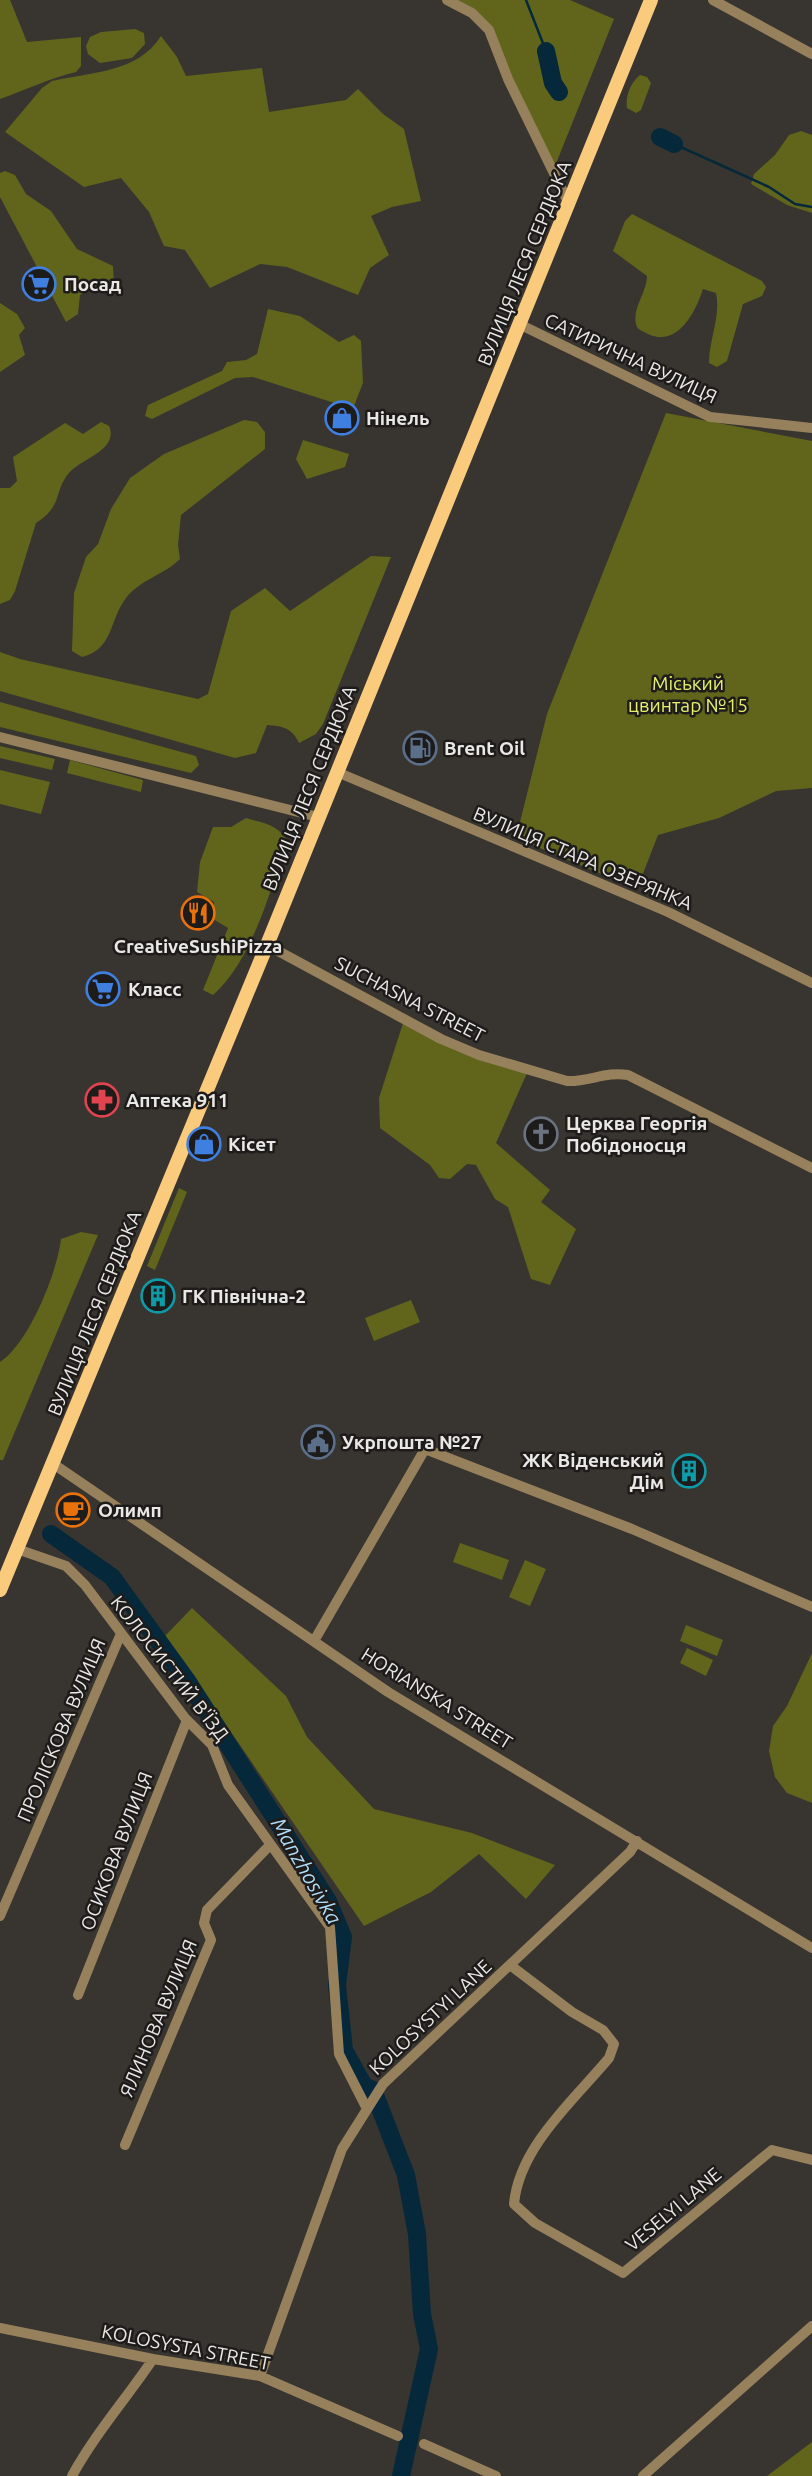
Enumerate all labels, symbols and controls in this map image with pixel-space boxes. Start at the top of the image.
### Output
street label: ВУЛИЦЯ ЛЕСЯ СЕРДЮКА [473,157,575,369]
supermarket icon: Посад [20,265,58,303]
place label: Посад [64,273,122,295]
street label: САТИРИЧНА ВУЛИЦЯ [541,308,721,408]
shop icon: Нінель [323,399,361,437]
place label: Нінель [366,407,429,429]
park label: Міський цвинтар №15 [628,672,748,716]
street label: ВУЛИЦЯ ЛЕСЯ СЕРДЮКА [258,682,360,894]
fuel station icon: Brent Oil [401,729,439,767]
place label: Brent Oil [444,737,525,759]
street label: ВУЛИЦЯ СТАРА ОЗЕРЯНКА [470,802,696,914]
restaurant icon: CreativeSushiPizza [179,894,217,932]
place label: CreativeSushiPizza [114,935,282,957]
street label: SUCHASNA STREET [332,952,489,1046]
supermarket icon: Класс [84,970,122,1008]
place label: Класс [128,978,182,1000]
pharmacy icon: Аптека 911 [83,1081,121,1119]
place label: Аптека 911 [126,1089,229,1111]
place label: Церква Георгія Побідоносця [566,1112,708,1156]
church icon: Церква Георгія Побідоносця [522,1115,560,1153]
shop icon: Кісет [185,1125,223,1163]
place label: Кісет [228,1133,276,1155]
street label: ВУЛИЦЯ ЛЕСЯ СЕРДЮКА [43,1207,145,1419]
building icon: ГК Північна-2 [139,1277,177,1315]
place label: ГК Північна-2 [182,1285,306,1307]
public building icon: Укрпошта №27 [299,1423,337,1461]
place label: Укрпошта №27 [342,1431,482,1453]
place label: ЖК Віденський Дім [522,1449,664,1493]
building icon: ЖК Віденський Дім [670,1452,708,1490]
cafe icon: Олимп [54,1491,92,1529]
place label: Олимп [98,1499,162,1521]
street label: КОЛОСИСТИЙ В'ЇЗД [107,1591,233,1745]
street label: ПРОЛІСКОВА ВУЛИЦЯ [12,1635,110,1825]
street label: HORIANSKA STREET [358,1643,517,1754]
street label: ОСИКОВА ВУЛИЦЯ [76,1769,156,1933]
water label: Manzhosivka [267,1813,347,1928]
street label: ЯЛИНОВА ВУЛИЦЯ [115,1936,201,2100]
street label: KOLOSYSTYI LANE [365,1955,495,2079]
street label: VESELYI LANE [621,2163,725,2255]
street label: KOLOSYSTA STREET [100,2320,272,2374]

